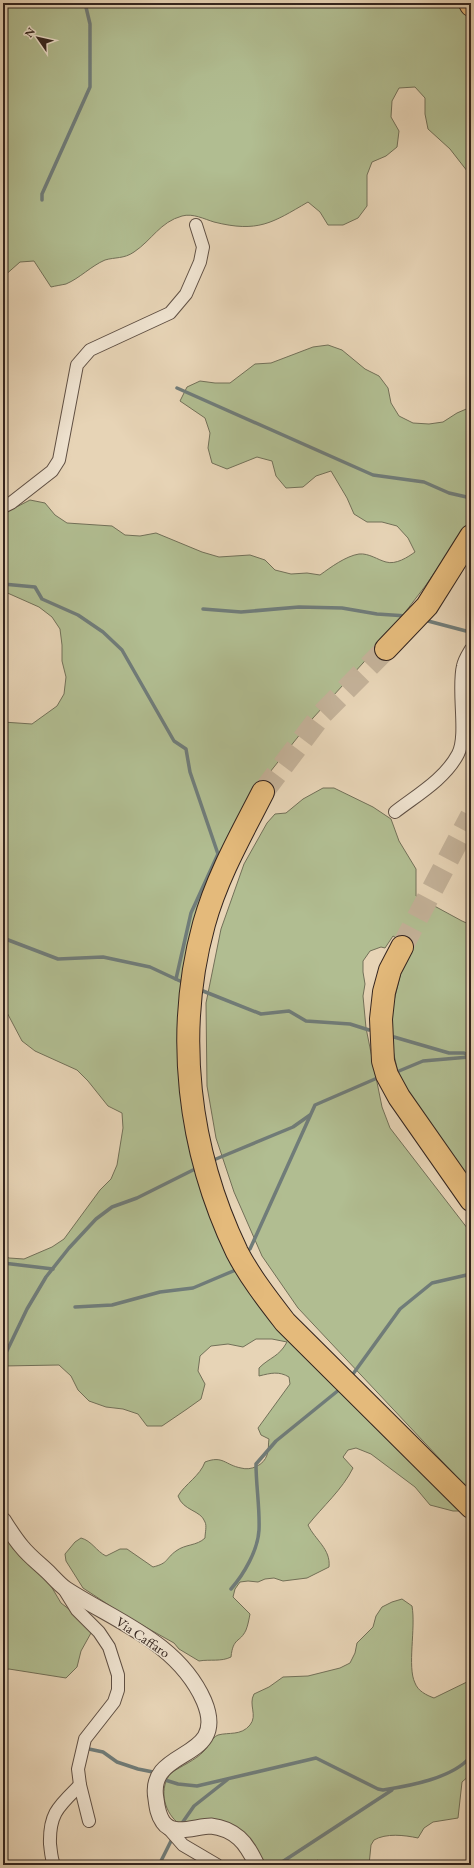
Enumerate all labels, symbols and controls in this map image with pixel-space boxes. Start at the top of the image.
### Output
north arrow [18,18,58,58]
text: N [21,25,38,40]
street label: Via Caffaro [113,1612,174,1662]

